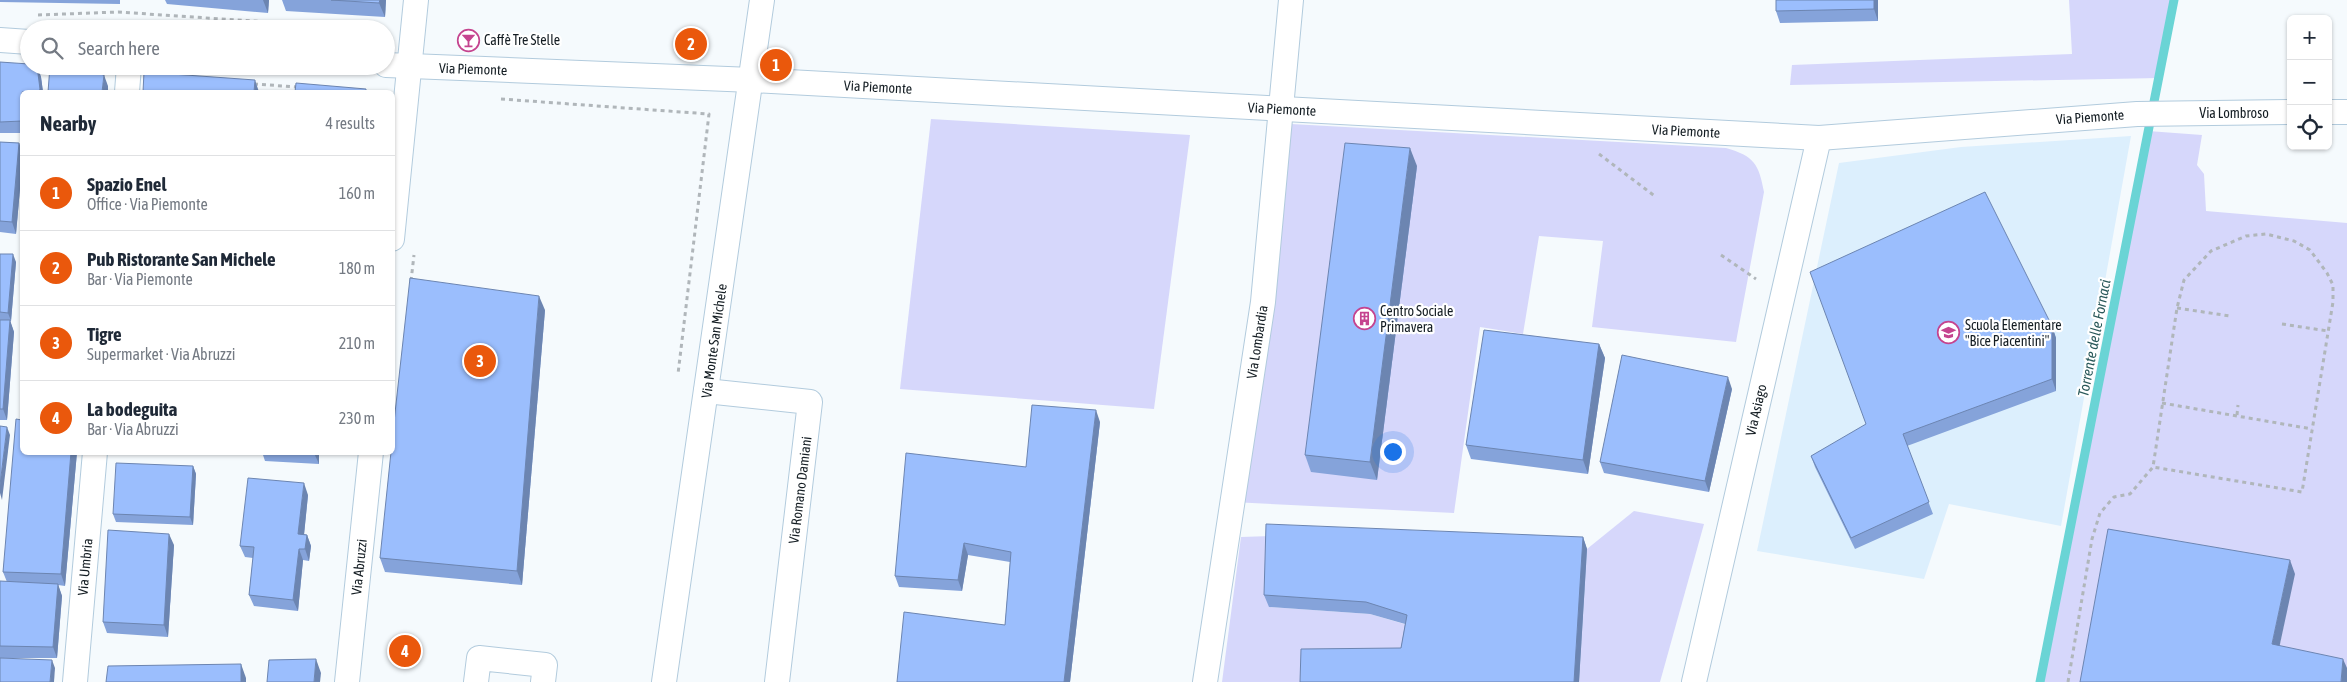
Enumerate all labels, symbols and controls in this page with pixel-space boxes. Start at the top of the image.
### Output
map controls [2287,15,2332,150]
button: + [2287,15,2332,60]
search box [20,20,395,75]
pin: 2 [675,25,707,63]
bar icon: Caffè Tre Stelle [456,28,480,52]
place label: Caffè Tre Stelle [484,32,560,48]
icon: search [38,34,66,62]
text: Search here [78,37,160,59]
pin: 1 [760,46,792,84]
street label: Via Piemonte [439,60,507,78]
button: − [2287,60,2332,105]
street label: Via Piemonte [843,77,913,97]
street label: Via Piemonte [1247,99,1317,119]
street label: Via Lombroso [2199,105,2269,121]
button: locate [2287,105,2332,150]
street label: Via Piemonte [2055,107,2125,127]
text: Nearby [40,111,96,135]
text: 4 results [325,114,375,132]
street label: Via Piemonte [1651,121,1721,141]
text: Spazio Enel [87,173,167,195]
text: 1 [52,184,60,202]
text: 160 m [339,184,375,202]
text: Office · Via Piemonte [87,195,208,213]
text: Pub Ristorante San Michele [87,248,276,270]
text: 2 [52,259,60,277]
text: 180 m [339,259,375,277]
text: Bar · Via Piemonte [87,270,193,288]
water label: Torrente delle Fornaci [2074,277,2114,398]
street label: Via Monte San Michele [698,283,730,399]
place label: Centro Sociale Primavera [1380,303,1453,335]
street label: Via Lombardia [1243,304,1271,380]
building icon: Centro Sociale Primavera [1352,307,1376,331]
place label: Scuola Elementare "Bice Piacentini" [1965,317,2062,349]
school or university icon: Scuola Elementare "Bice Piacentini" [1937,321,1961,345]
text: Tigre [87,323,122,345]
text: 3 [52,334,60,352]
text: 210 m [339,334,375,352]
pin: 3 [464,342,496,380]
text: Supermarket · Via Abruzzi [87,345,235,363]
street label: Via Asiago [1742,383,1770,437]
text: La bodeguita [87,398,177,420]
text: 4 [52,409,60,427]
text: 230 m [339,409,375,427]
text: Bar · Via Abruzzi [87,420,179,438]
street label: Via Romano Damiani [785,435,815,545]
your location [1380,439,1406,465]
street label: Via Umbria [75,538,95,596]
street label: Via Abruzzi [348,538,370,596]
pin: 4 [389,632,421,670]

